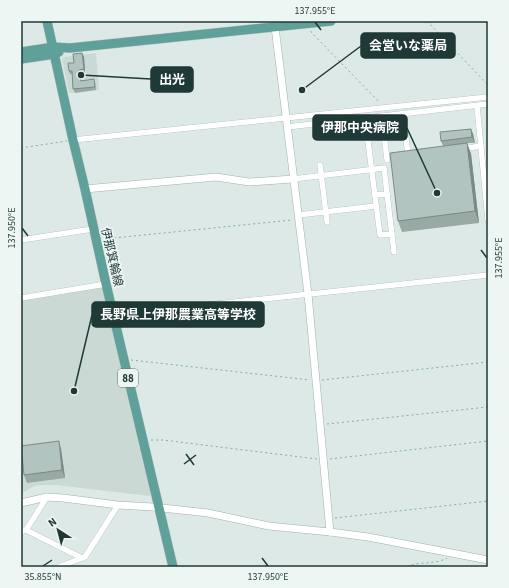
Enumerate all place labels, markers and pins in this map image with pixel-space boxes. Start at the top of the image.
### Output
callout: 会営いな薬局 [361,33,455,58]
callout: 出光 [151,67,193,92]
callout: 伊那中央病院 [313,115,407,140]
callout: 長野県上伊那農業高等学校 [92,302,264,327]

